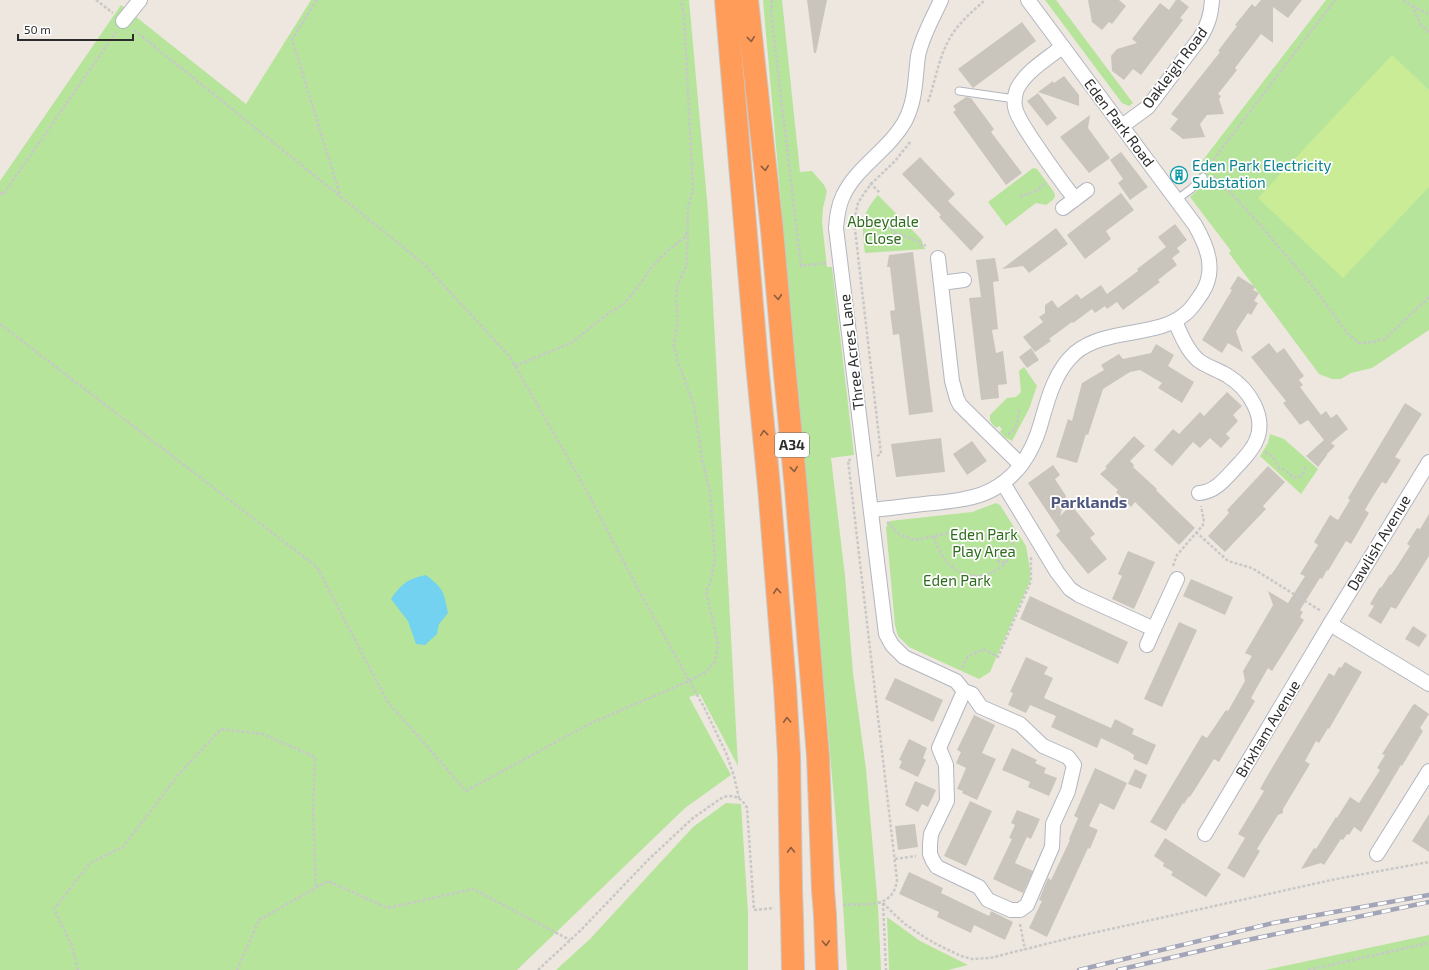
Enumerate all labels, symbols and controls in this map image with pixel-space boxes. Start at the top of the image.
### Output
scale bar [18,16,133,42]
text: 50 m [24,22,51,36]
street label: Oakleigh Road [1138,23,1211,112]
one-way arrow [746,36,755,42]
street label: Eden Park Road [1081,75,1159,170]
place label: Eden Park Electricity Substation [1192,156,1331,191]
one-way arrow [761,165,770,171]
building icon: Eden Park Electricity Substation [1169,165,1189,185]
park label: Abbeydale Close [847,212,919,247]
street label: Three Acres Lane [835,293,867,411]
one-way arrow [773,294,782,300]
one-way arrow [759,430,768,436]
road number: A34 [775,433,809,457]
one-way arrow [789,466,798,472]
street label: Dawlish Avenue [1343,491,1414,594]
district label: Parklands [1051,492,1127,511]
park label: Eden Park Play Area [950,525,1018,560]
park label: Eden Park [923,571,991,589]
one-way arrow [773,588,782,594]
street label: Brixham Avenue [1231,677,1303,780]
one-way arrow [782,717,791,723]
one-way arrow [787,847,795,853]
one-way arrow [822,940,830,946]

